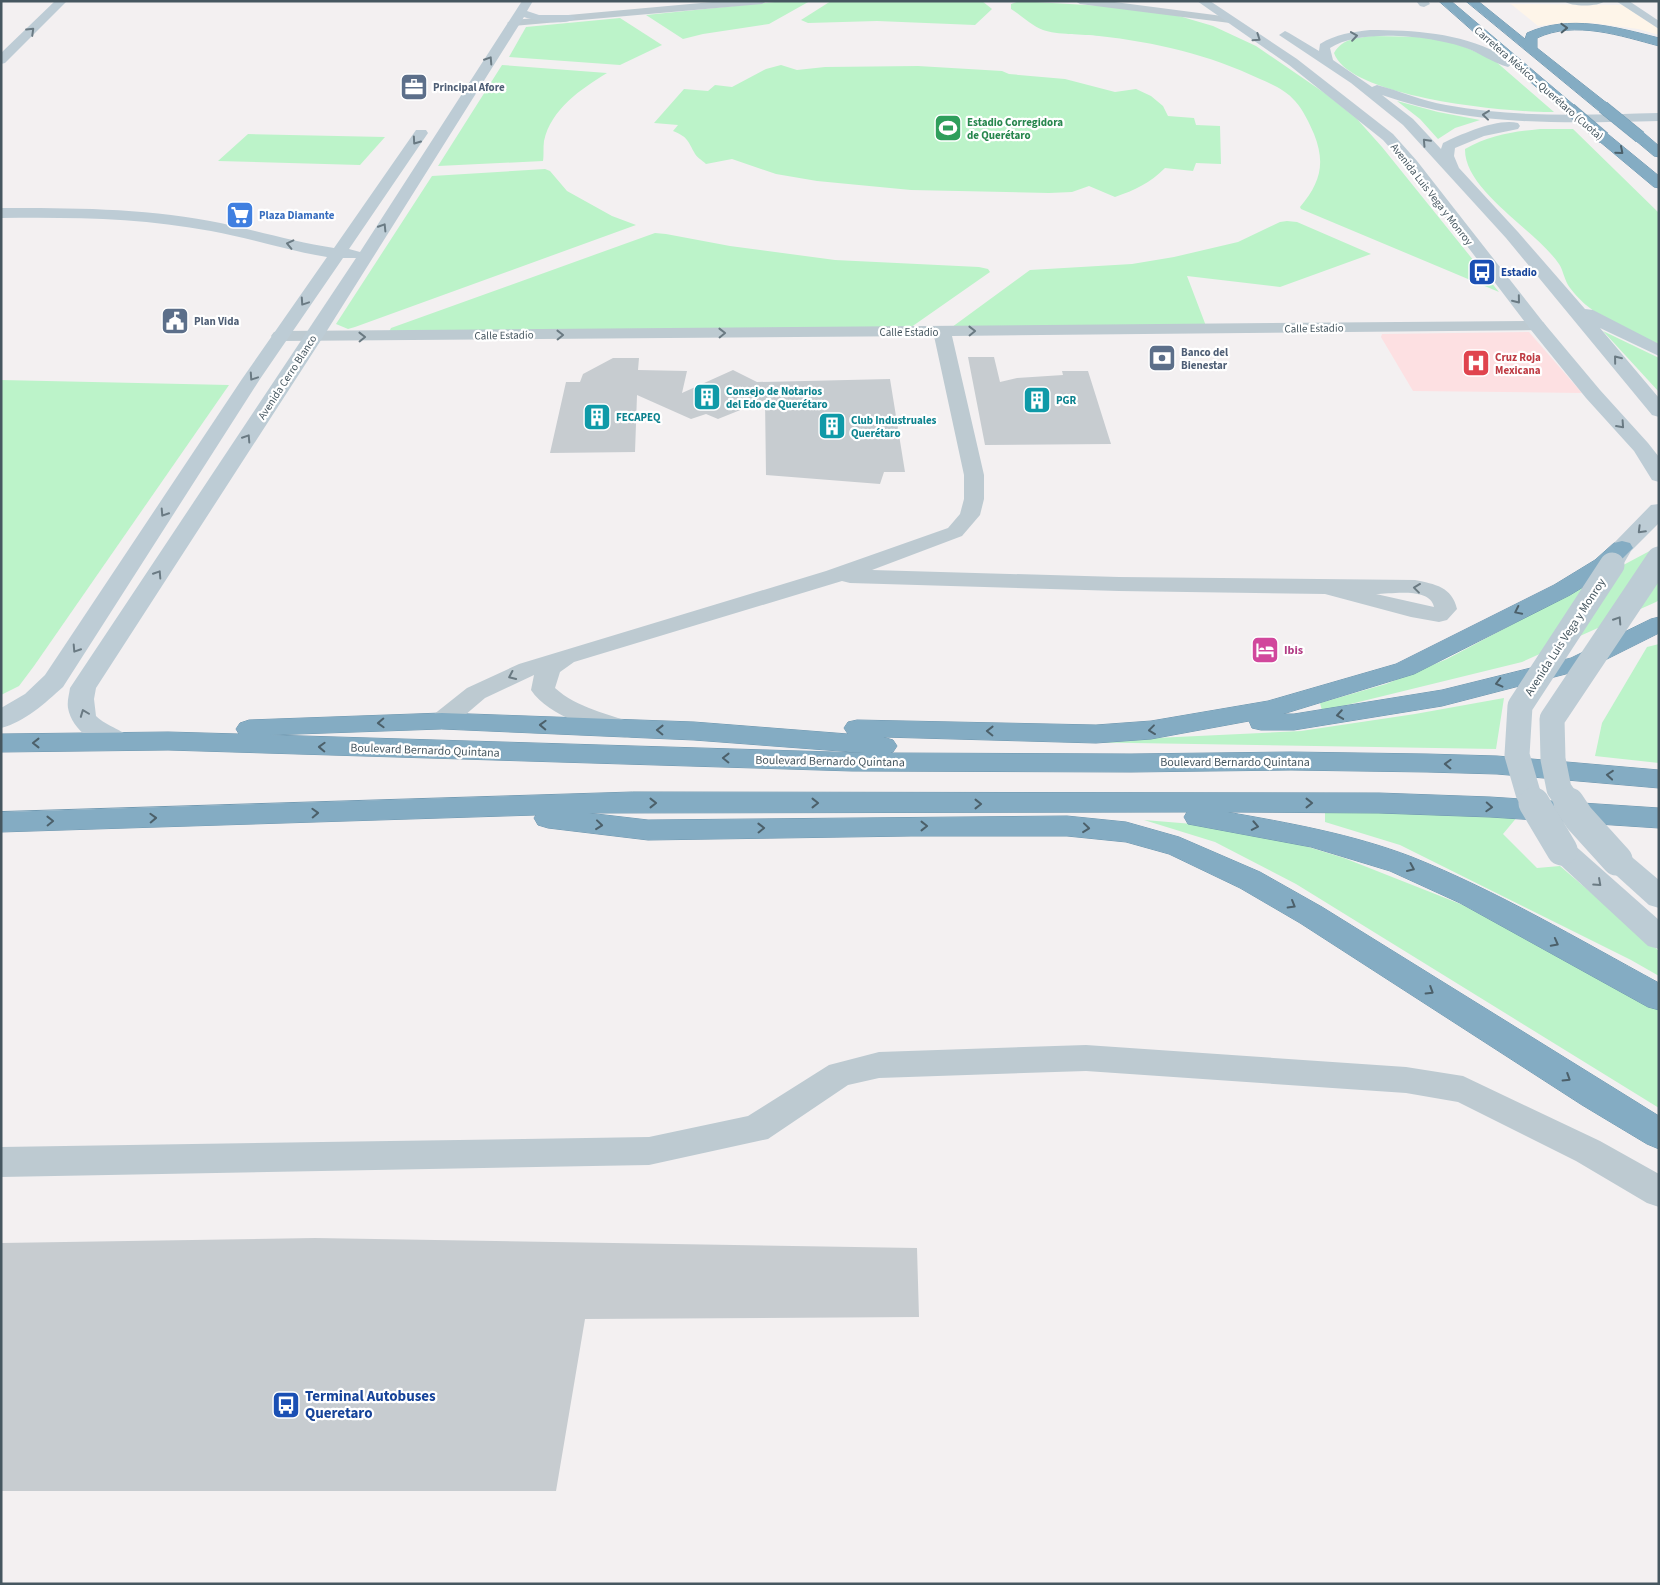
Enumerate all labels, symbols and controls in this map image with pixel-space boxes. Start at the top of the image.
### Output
one-way arrow [1560,22,1568,33]
street label: Carretera México - Querétaro (Cuota) [1471,23,1607,144]
one-way arrow [26,28,35,37]
one-way arrow [1351,31,1359,42]
one-way arrow [1251,32,1261,41]
one-way arrow [483,56,492,65]
office icon: Principal Afore [399,72,429,102]
place label: Principal Afore [433,80,505,95]
one-way arrow [1482,110,1490,121]
sports icon: Estadio Corregidora de Querétaro [933,113,963,143]
place label: Estadio Corregidora de Querétaro [967,115,1063,143]
one-way arrow [413,135,422,145]
one-way arrow [1423,139,1432,148]
street label: Avenida Luis Vega y Monroy [1387,140,1476,248]
one-way arrow [1614,146,1623,155]
supermarket icon: Plaza Diamante [225,200,255,230]
place label: Plaza Diamante [259,208,335,223]
one-way arrow [377,223,387,232]
one-way arrow [286,239,294,250]
bus stop icon: Estadio [1467,257,1497,287]
place label: Estadio [1501,265,1537,280]
one-way arrow [1512,294,1520,303]
one-way arrow [301,296,310,306]
public building icon: Plan Vida [160,306,190,336]
place label: Plan Vida [194,314,239,329]
street label: Calle Estadio [1284,320,1344,337]
street label: Calle Estadio [879,325,939,340]
one-way arrow [969,326,977,336]
street label: Calle Estadio [474,327,534,344]
one-way arrow [719,328,727,338]
one-way arrow [556,330,564,340]
street label: Avenida Cerro Blanco [254,332,320,422]
one-way arrow [359,332,367,342]
bank icon: Banco del Bienestar [1147,343,1177,373]
place label: Banco del Bienestar [1181,345,1229,373]
hospital icon: Cruz Roja Mexicana [1461,348,1491,378]
place label: Cruz Roja Mexicana [1495,350,1541,378]
one-way arrow [1613,356,1622,365]
one-way arrow [250,371,259,380]
building icon: Consejo de Notarios del Edo de Querétaro [692,382,722,412]
place label: Consejo de Notarios del Edo de Querétaro [726,384,828,412]
building icon: PGR [1022,385,1052,415]
place label: PGR [1056,393,1077,408]
building icon: FECAPEQ [582,402,612,432]
place label: FECAPEQ [616,410,661,425]
building icon: Club Industruales Querétaro [817,411,847,441]
place label: Club Industruales Querétaro [851,413,937,441]
one-way arrow [1615,419,1624,428]
one-way arrow [241,435,250,444]
one-way arrow [161,507,170,516]
one-way arrow [1638,524,1647,533]
one-way arrow [151,570,161,579]
street label: Avenida Luis Vega y Monroy [1521,575,1610,699]
one-way arrow [1413,583,1421,594]
one-way arrow [1514,605,1523,615]
one-way arrow [1612,616,1621,626]
hotel icon: Ibis [1250,635,1280,665]
place label: Ibis [1284,642,1303,659]
one-way arrow [72,644,82,653]
one-way arrow [508,670,517,680]
one-way arrow [1496,678,1504,688]
one-way arrow [79,709,90,718]
one-way arrow [1336,709,1344,719]
one-way arrow [377,718,384,728]
one-way arrow [539,720,546,730]
one-way arrow [1148,724,1156,735]
one-way arrow [656,725,664,735]
one-way arrow [986,726,994,737]
one-way arrow [32,738,40,748]
street label: Boulevard Bernardo Quintana [350,739,500,762]
one-way arrow [318,741,326,752]
street label: Boulevard Bernardo Quintana [755,752,905,771]
one-way arrow [721,753,729,764]
street label: Boulevard Bernardo Quintana [1160,754,1310,771]
one-way arrow [1444,759,1452,769]
one-way arrow [1606,769,1614,780]
one-way arrow [649,797,657,808]
one-way arrow [812,798,819,808]
one-way arrow [1306,798,1313,808]
one-way arrow [974,799,982,809]
one-way arrow [1485,801,1493,812]
one-way arrow [312,808,319,818]
one-way arrow [149,813,157,823]
one-way arrow [46,816,54,826]
one-way arrow [595,819,603,830]
one-way arrow [920,821,928,831]
one-way arrow [1250,821,1259,831]
one-way arrow [1082,822,1090,833]
one-way arrow [758,823,765,833]
one-way arrow [1406,862,1415,873]
one-way arrow [1592,877,1601,886]
one-way arrow [1287,898,1296,908]
one-way arrow [1550,937,1559,947]
one-way arrow [1424,985,1433,994]
one-way arrow [1562,1072,1571,1082]
place label: Terminal Autobuses Queretaro [305,1386,436,1424]
bus stop icon: Terminal Autobuses Queretaro [271,1390,301,1420]

